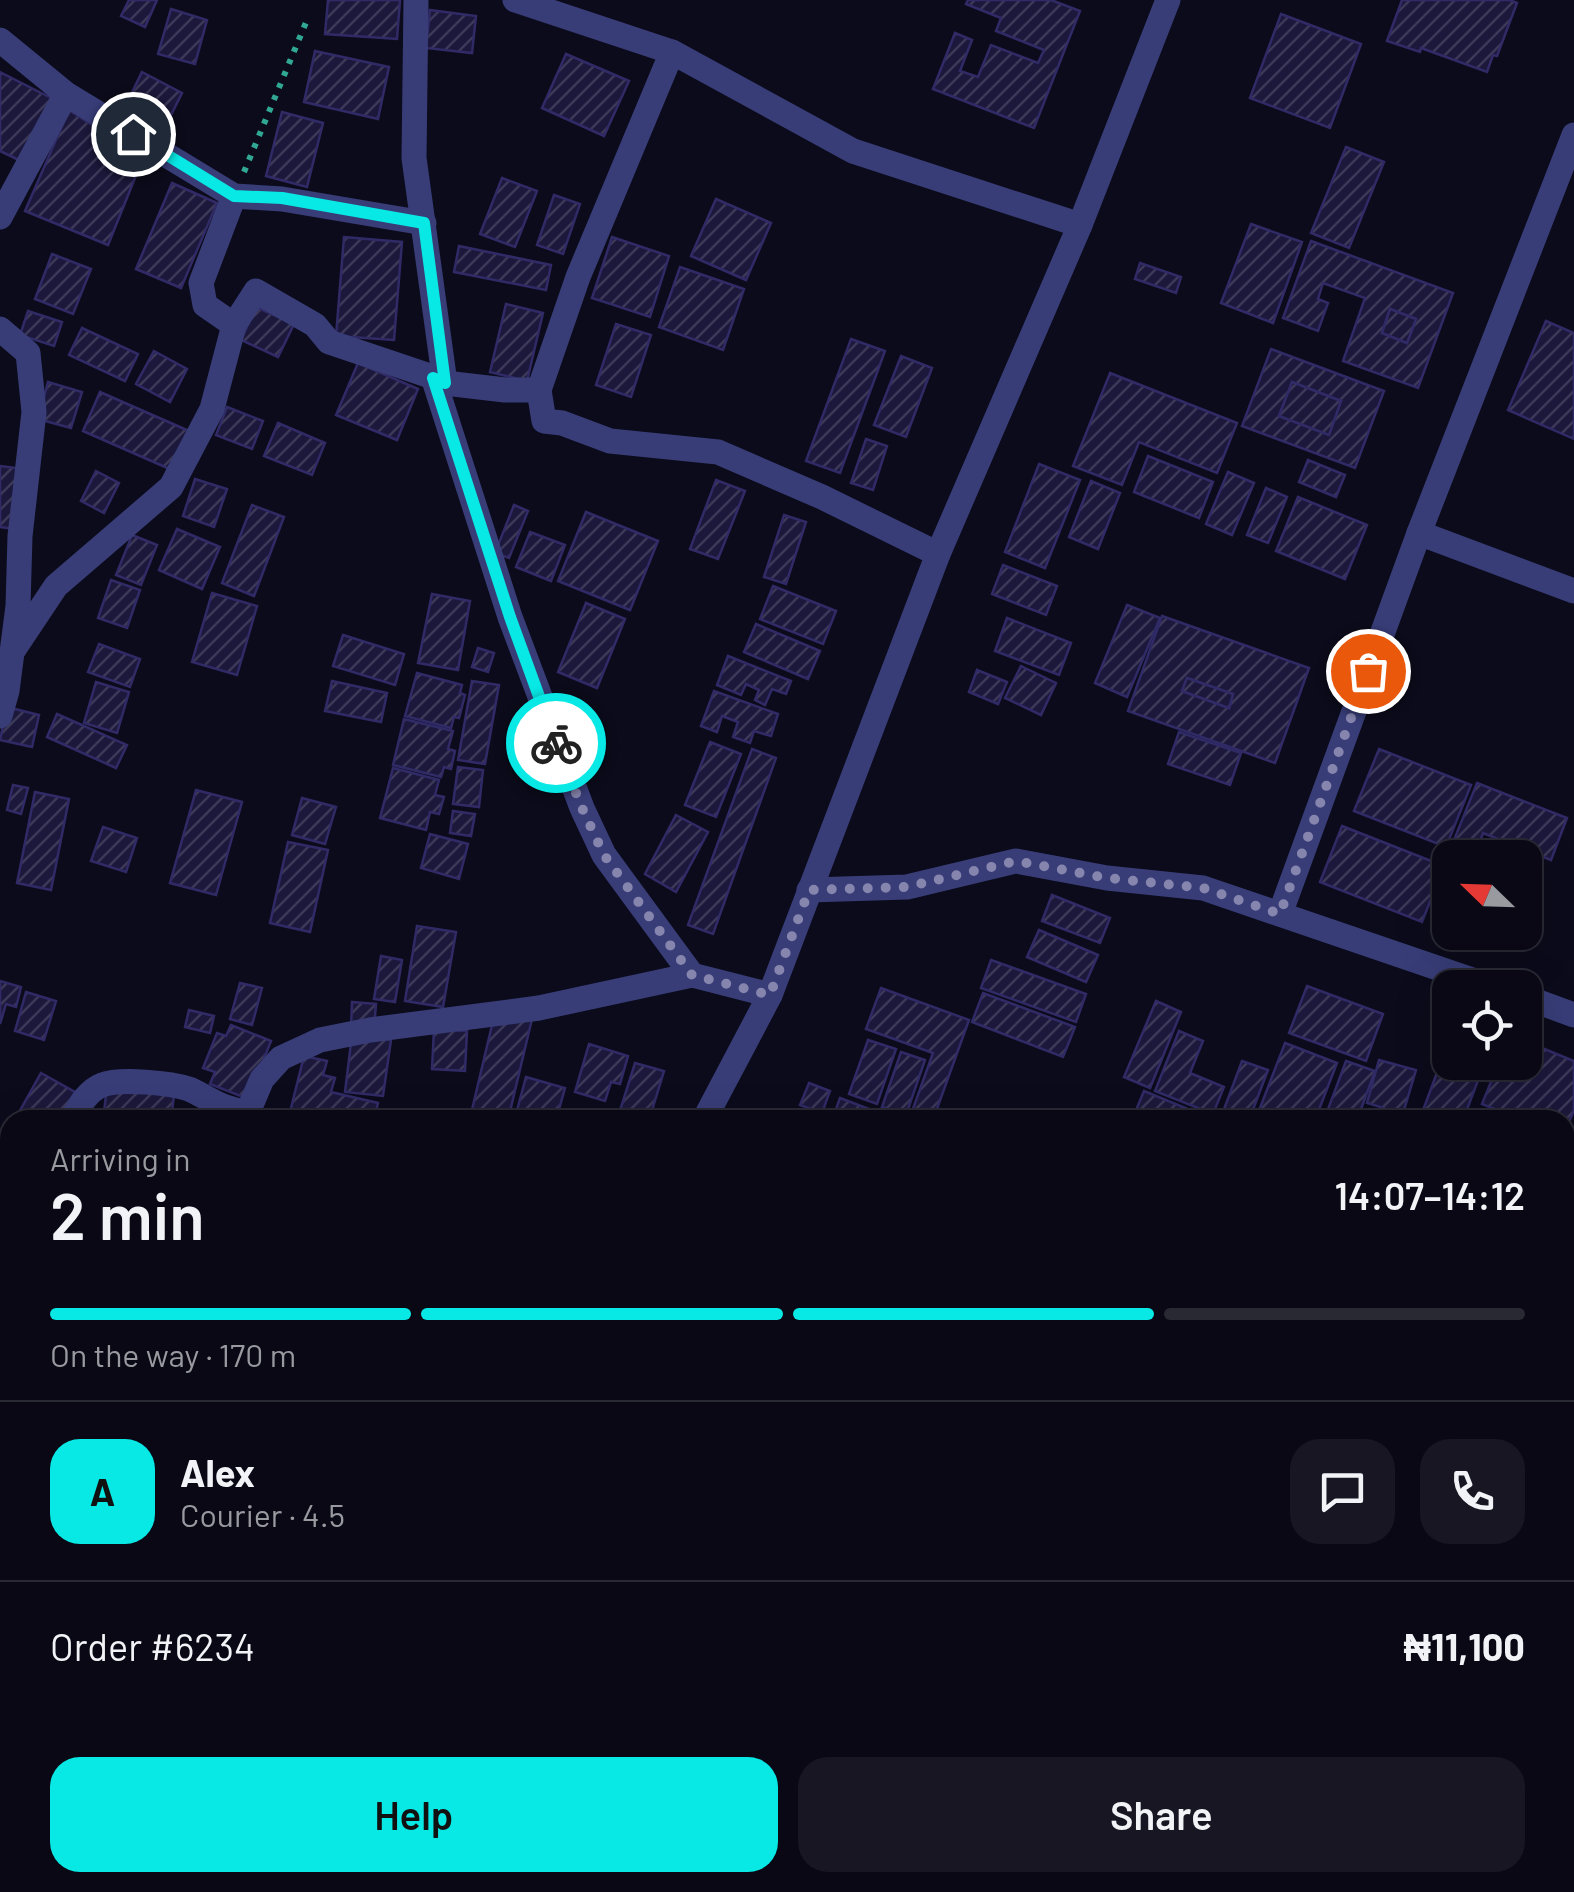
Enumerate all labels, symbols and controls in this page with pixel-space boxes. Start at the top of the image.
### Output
pin [91,92,176,177]
icon: home [106,107,161,162]
pin [1326,629,1411,714]
icon: bag [1341,644,1396,699]
courier [506,693,606,793]
icon: bike [529,716,584,771]
north arrow [1432,840,1542,950]
map controls [1432,840,1542,1080]
button: locate [1432,970,1542,1080]
text: Arriving in [50,1139,190,1177]
text: 14:07–14:12 [1335,1172,1525,1218]
text: 2 min [50,1175,205,1253]
text: On the way · 170 m [50,1335,296,1373]
button: chat [1290,1439,1395,1544]
button: phone [1420,1439,1525,1544]
text: Alex [180,1449,255,1495]
text: A [90,1468,115,1514]
text: Courier · 4.5 [180,1495,345,1533]
text: Order #6234 [50,1623,255,1669]
text: ₦11,100 [1404,1623,1525,1669]
button: Help [50,1757,778,1872]
button: Share [798,1757,1525,1872]

